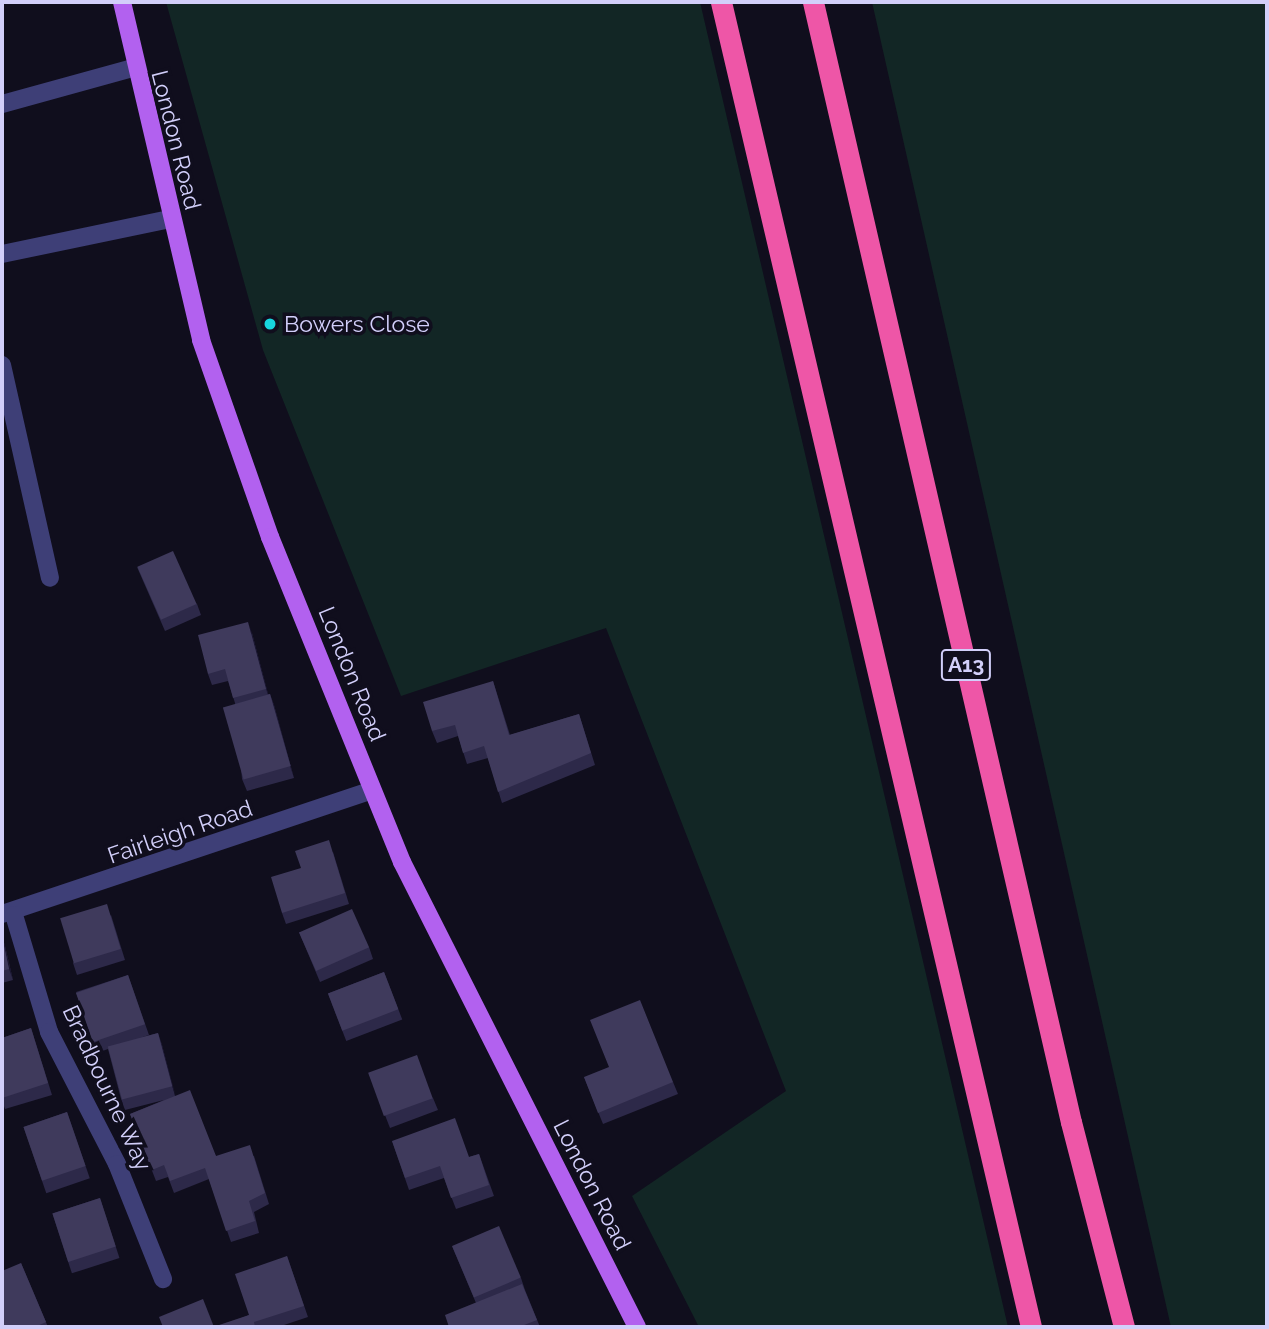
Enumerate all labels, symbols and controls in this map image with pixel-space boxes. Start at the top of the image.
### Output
street label: London Road [145,67,207,213]
place label: Bowers Close [284,310,430,338]
marker: Bowers Close [262,316,278,332]
street label: London Road [312,603,392,745]
road number: A13 [940,648,992,682]
street label: Fairleigh Road [104,794,256,870]
street label: Bradbourne Way [56,1001,158,1175]
street label: London Road [547,1115,637,1255]

